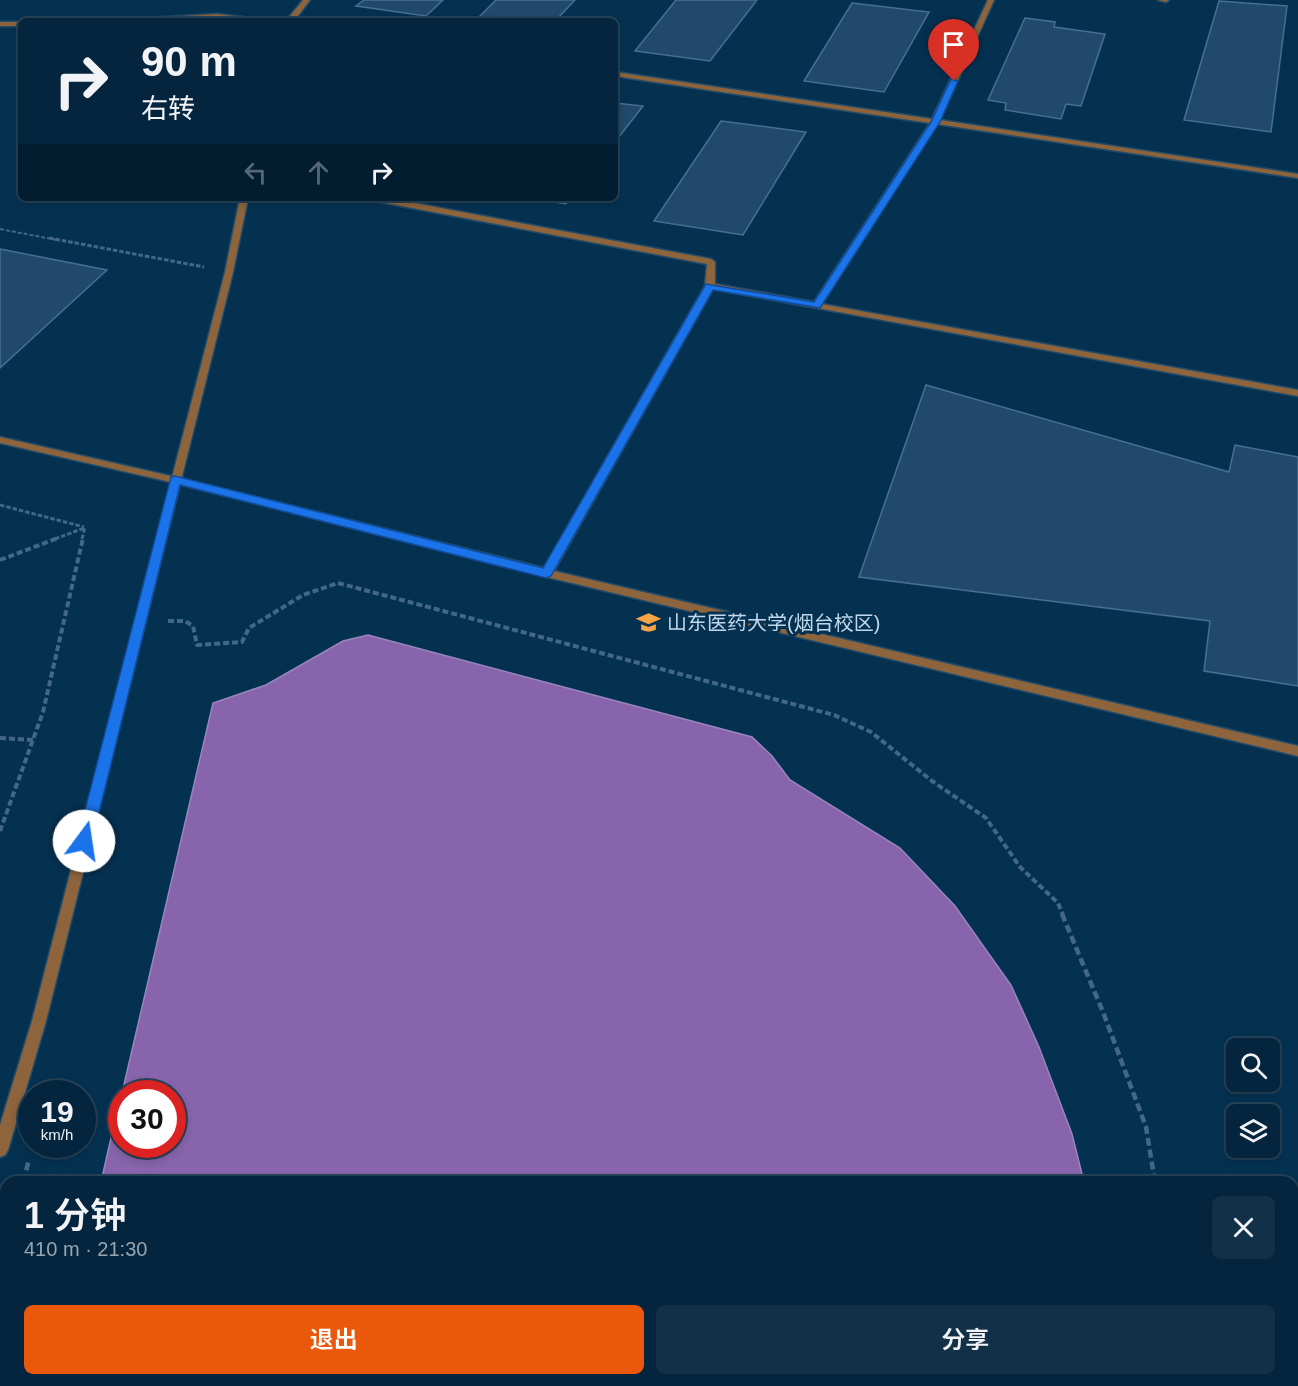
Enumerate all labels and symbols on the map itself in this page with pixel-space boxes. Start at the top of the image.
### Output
pin [928,19,979,81]
school or university icon: 山东医药大学(烟台校区) [636,610,662,636]
place label: 山东医药大学(烟台校区) [667,612,880,634]
position arrow [52,809,116,873]
speed limit sign: 30 [108,1080,186,1158]

